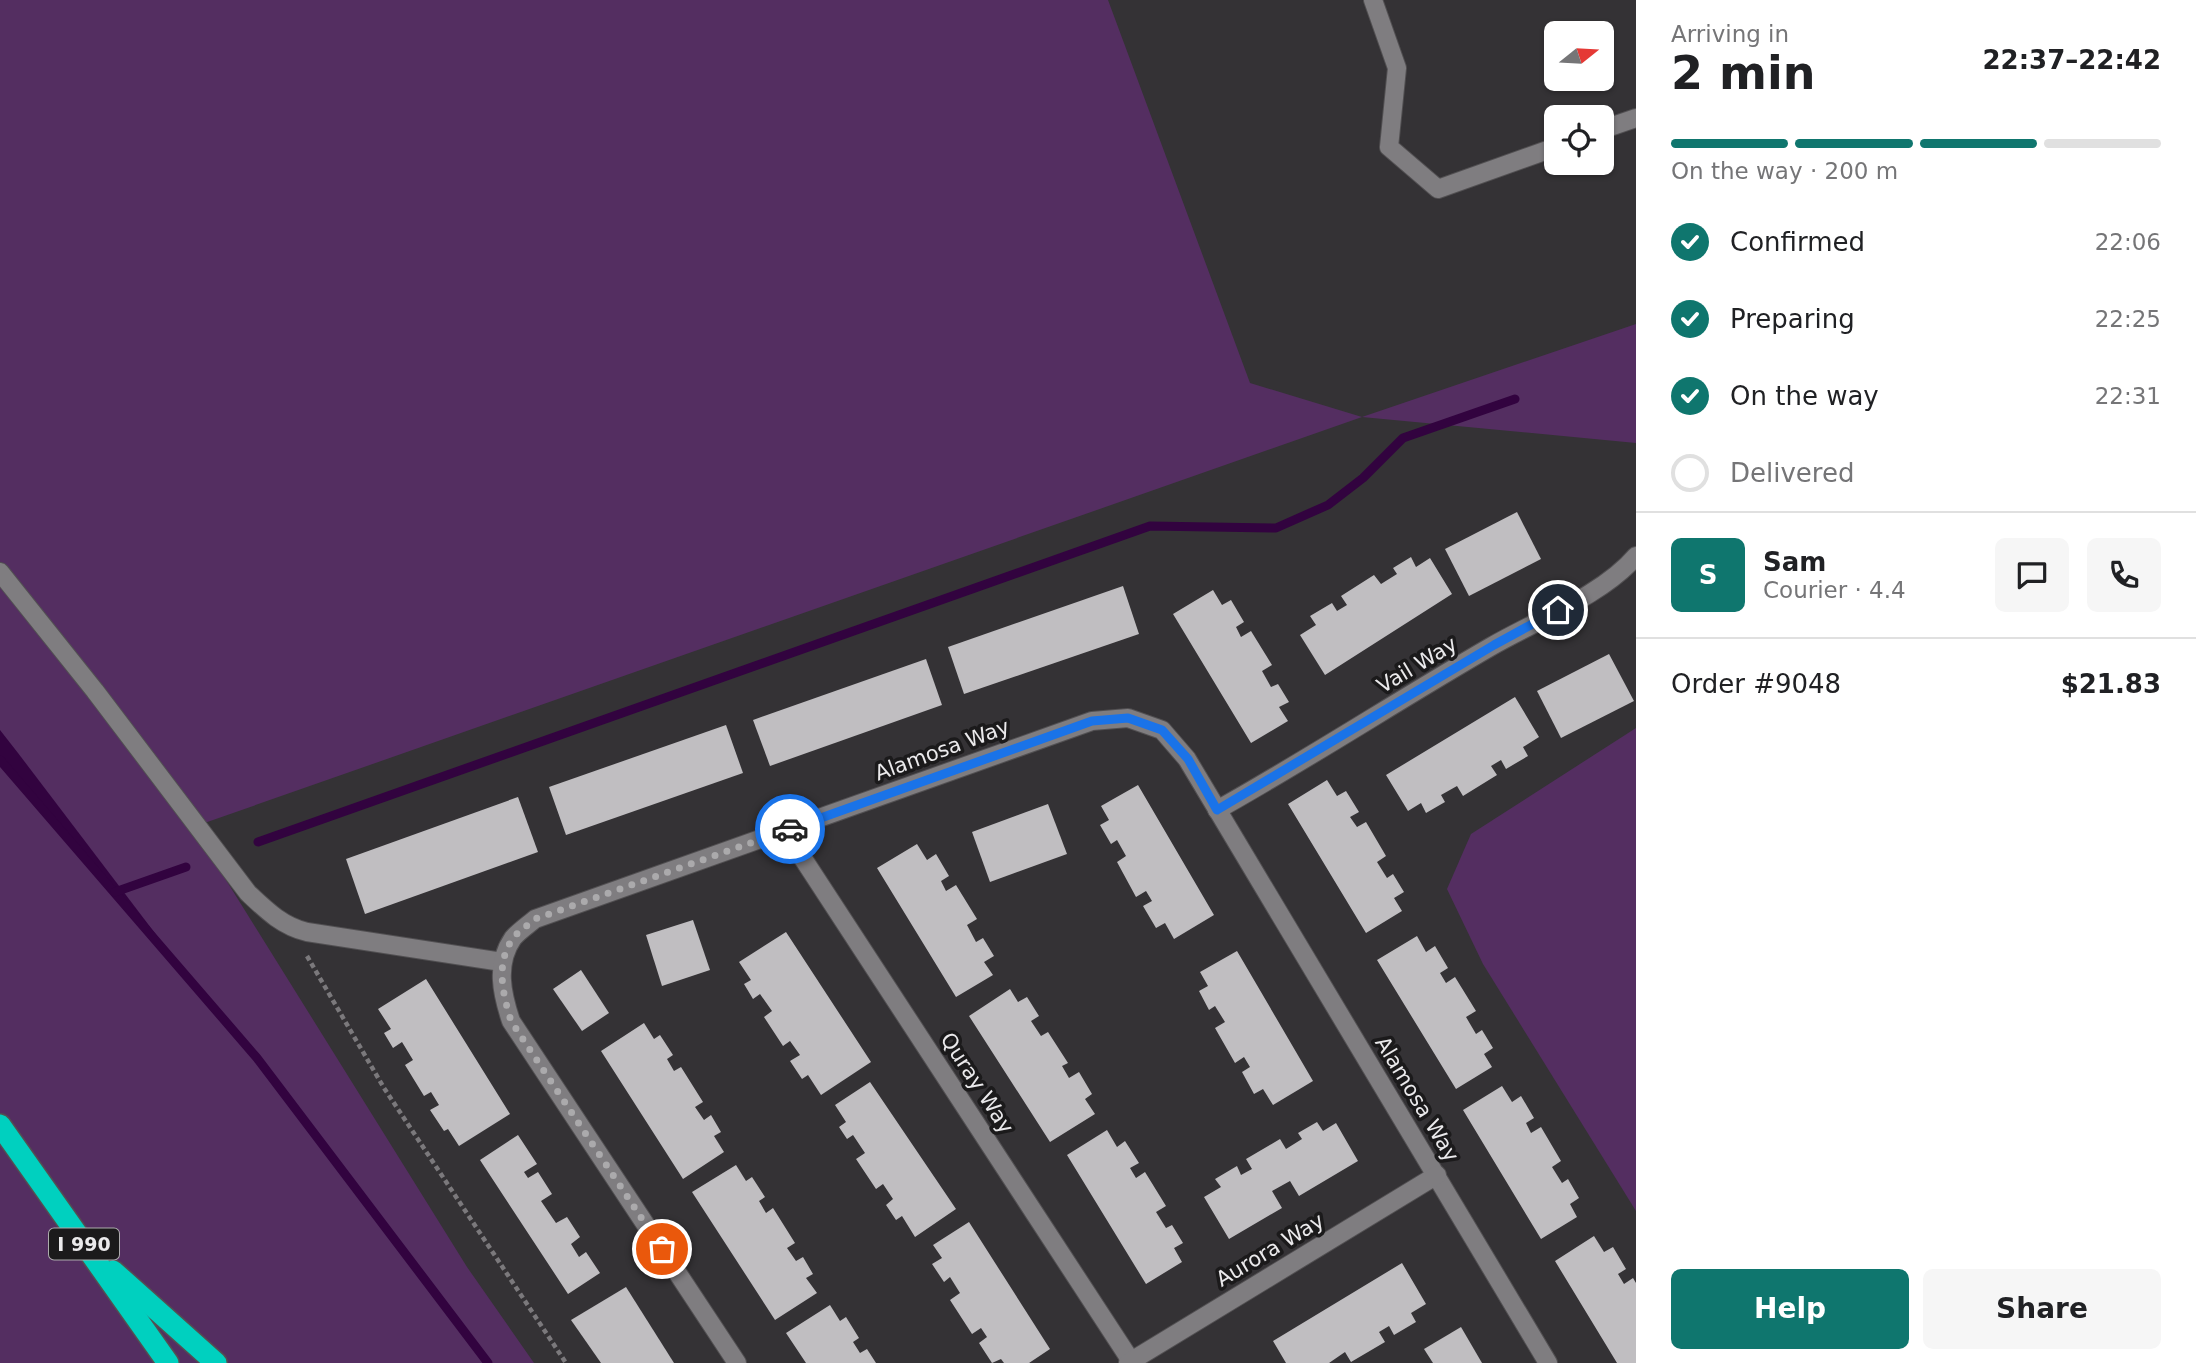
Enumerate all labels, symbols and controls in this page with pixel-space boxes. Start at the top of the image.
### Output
north arrow [1544,21,1614,91]
map controls [1544,21,1614,175]
text: Arriving in [1671,21,1789,47]
text: 22:37–22:42 [1982,45,2161,75]
text: 2 min [1671,46,1815,100]
button: locate [1544,105,1614,175]
text: On the way · 200 m [1671,158,1898,184]
icon: check [1671,223,1709,261]
text: Confirmed [1730,227,1865,257]
text: 22:06 [2095,229,2161,255]
icon: check [1671,300,1709,338]
text: Preparing [1730,304,1855,334]
text: 22:25 [2095,306,2161,332]
icon: check [1671,377,1709,415]
text: On the way [1730,381,1879,411]
text: 22:31 [2095,383,2161,409]
text: Delivered [1730,458,1854,488]
button: chat [1995,538,2069,612]
button: phone [2087,538,2161,612]
text: Sam [1763,547,1826,577]
text: S [1699,560,1717,590]
text: Courier · 4.4 [1763,577,1906,603]
pin [1528,580,1588,640]
icon: home [1539,591,1577,629]
street label: Vail Way [1373,632,1461,698]
text: Order #9048 [1671,669,1841,699]
text: $21.83 [2061,669,2161,699]
street label: Alamosa Way [871,715,1013,785]
courier [755,794,825,864]
icon: car [771,810,809,848]
street label: Quray Way [936,1028,1018,1138]
street label: Alamosa Way [1370,1032,1464,1166]
street label: Aurora Way [1212,1208,1328,1292]
pin [632,1219,692,1279]
road number: I 990 [49,1228,119,1260]
icon: bag [643,1230,681,1268]
button: Help [1671,1269,1909,1349]
button: Share [1923,1269,2161,1349]

